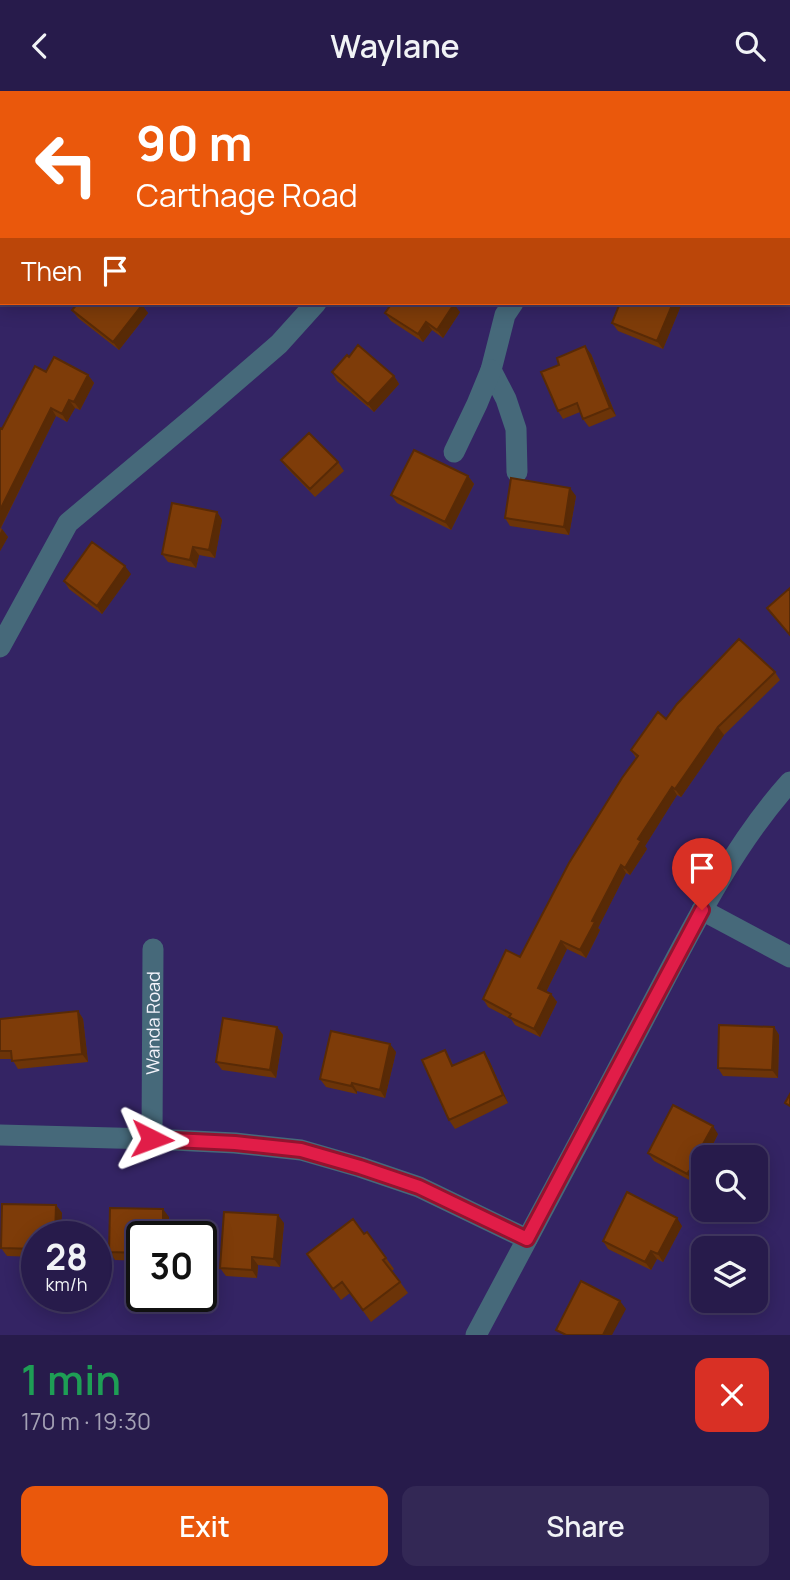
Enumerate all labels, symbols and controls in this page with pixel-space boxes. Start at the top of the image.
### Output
text: Waylane [330,24,460,68]
icon: back [21,27,59,65]
icon: search [731,27,769,65]
text: 90 m [136,109,253,176]
icon: left [21,119,112,210]
text: Carthage Road [136,173,358,217]
icon: arrive [96,252,134,290]
text: Then [21,253,82,289]
pin [672,838,732,910]
icon: arrive [683,849,721,887]
street label: Wanda Road [140,971,165,1075]
position arrow [115,1102,189,1176]
map controls [691,1145,768,1313]
button: search [691,1145,768,1222]
speed limit sign: 30 [126,1221,217,1312]
text: 28 [45,1233,88,1281]
button: layers [691,1236,768,1313]
text: km/h [46,1272,87,1296]
text: 1 min [21,1350,121,1408]
button: close [695,1358,769,1432]
text: 170 m · 19:30 [21,1405,151,1437]
button: Exit [21,1486,388,1566]
button: Share [402,1486,769,1566]

